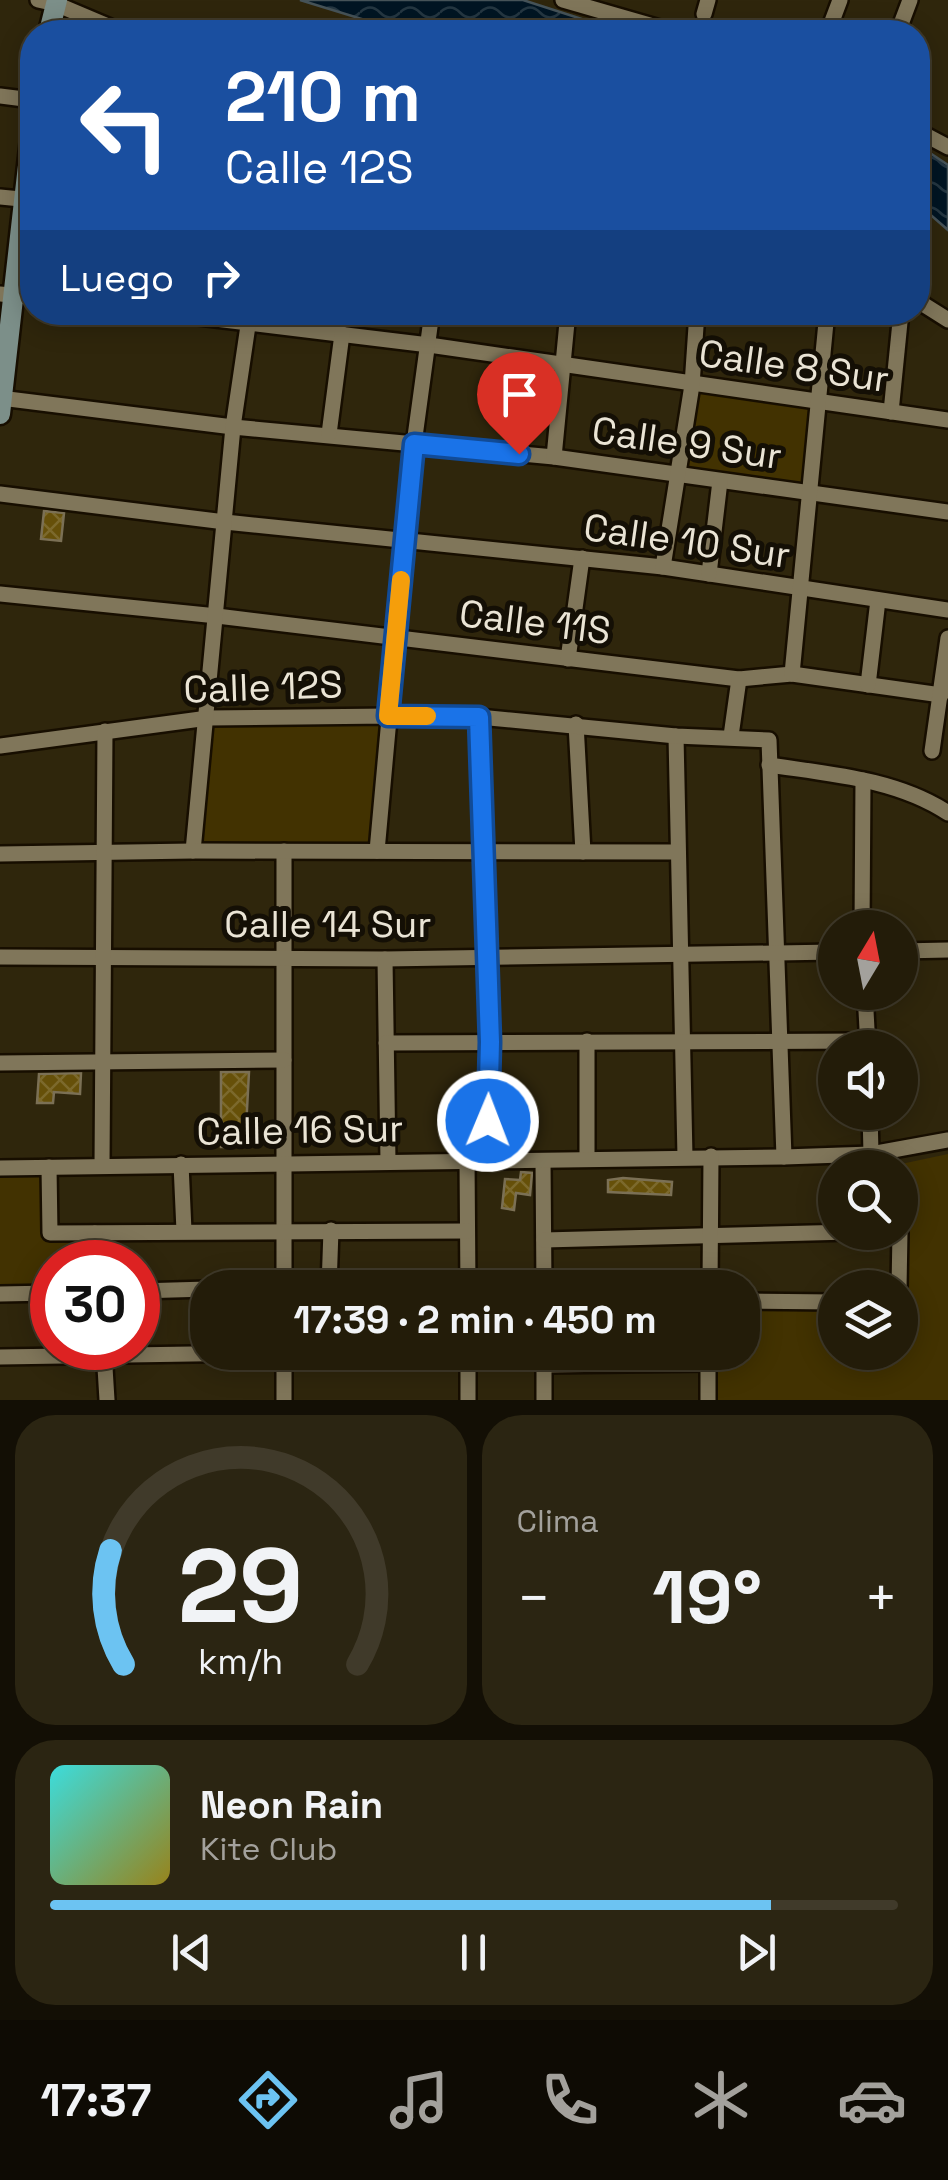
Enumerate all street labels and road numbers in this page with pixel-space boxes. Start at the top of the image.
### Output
street label: Calle 8 Sur [696,329,892,403]
street label: Calle 9 Sur [589,406,785,480]
street label: Calle 10 Sur [581,503,793,579]
street label: Calle 11S [457,589,613,655]
street label: Calle 12S [183,660,343,714]
street label: Calle 14 Sur [224,900,432,948]
street label: Calle 16 Sur [196,1104,404,1156]

